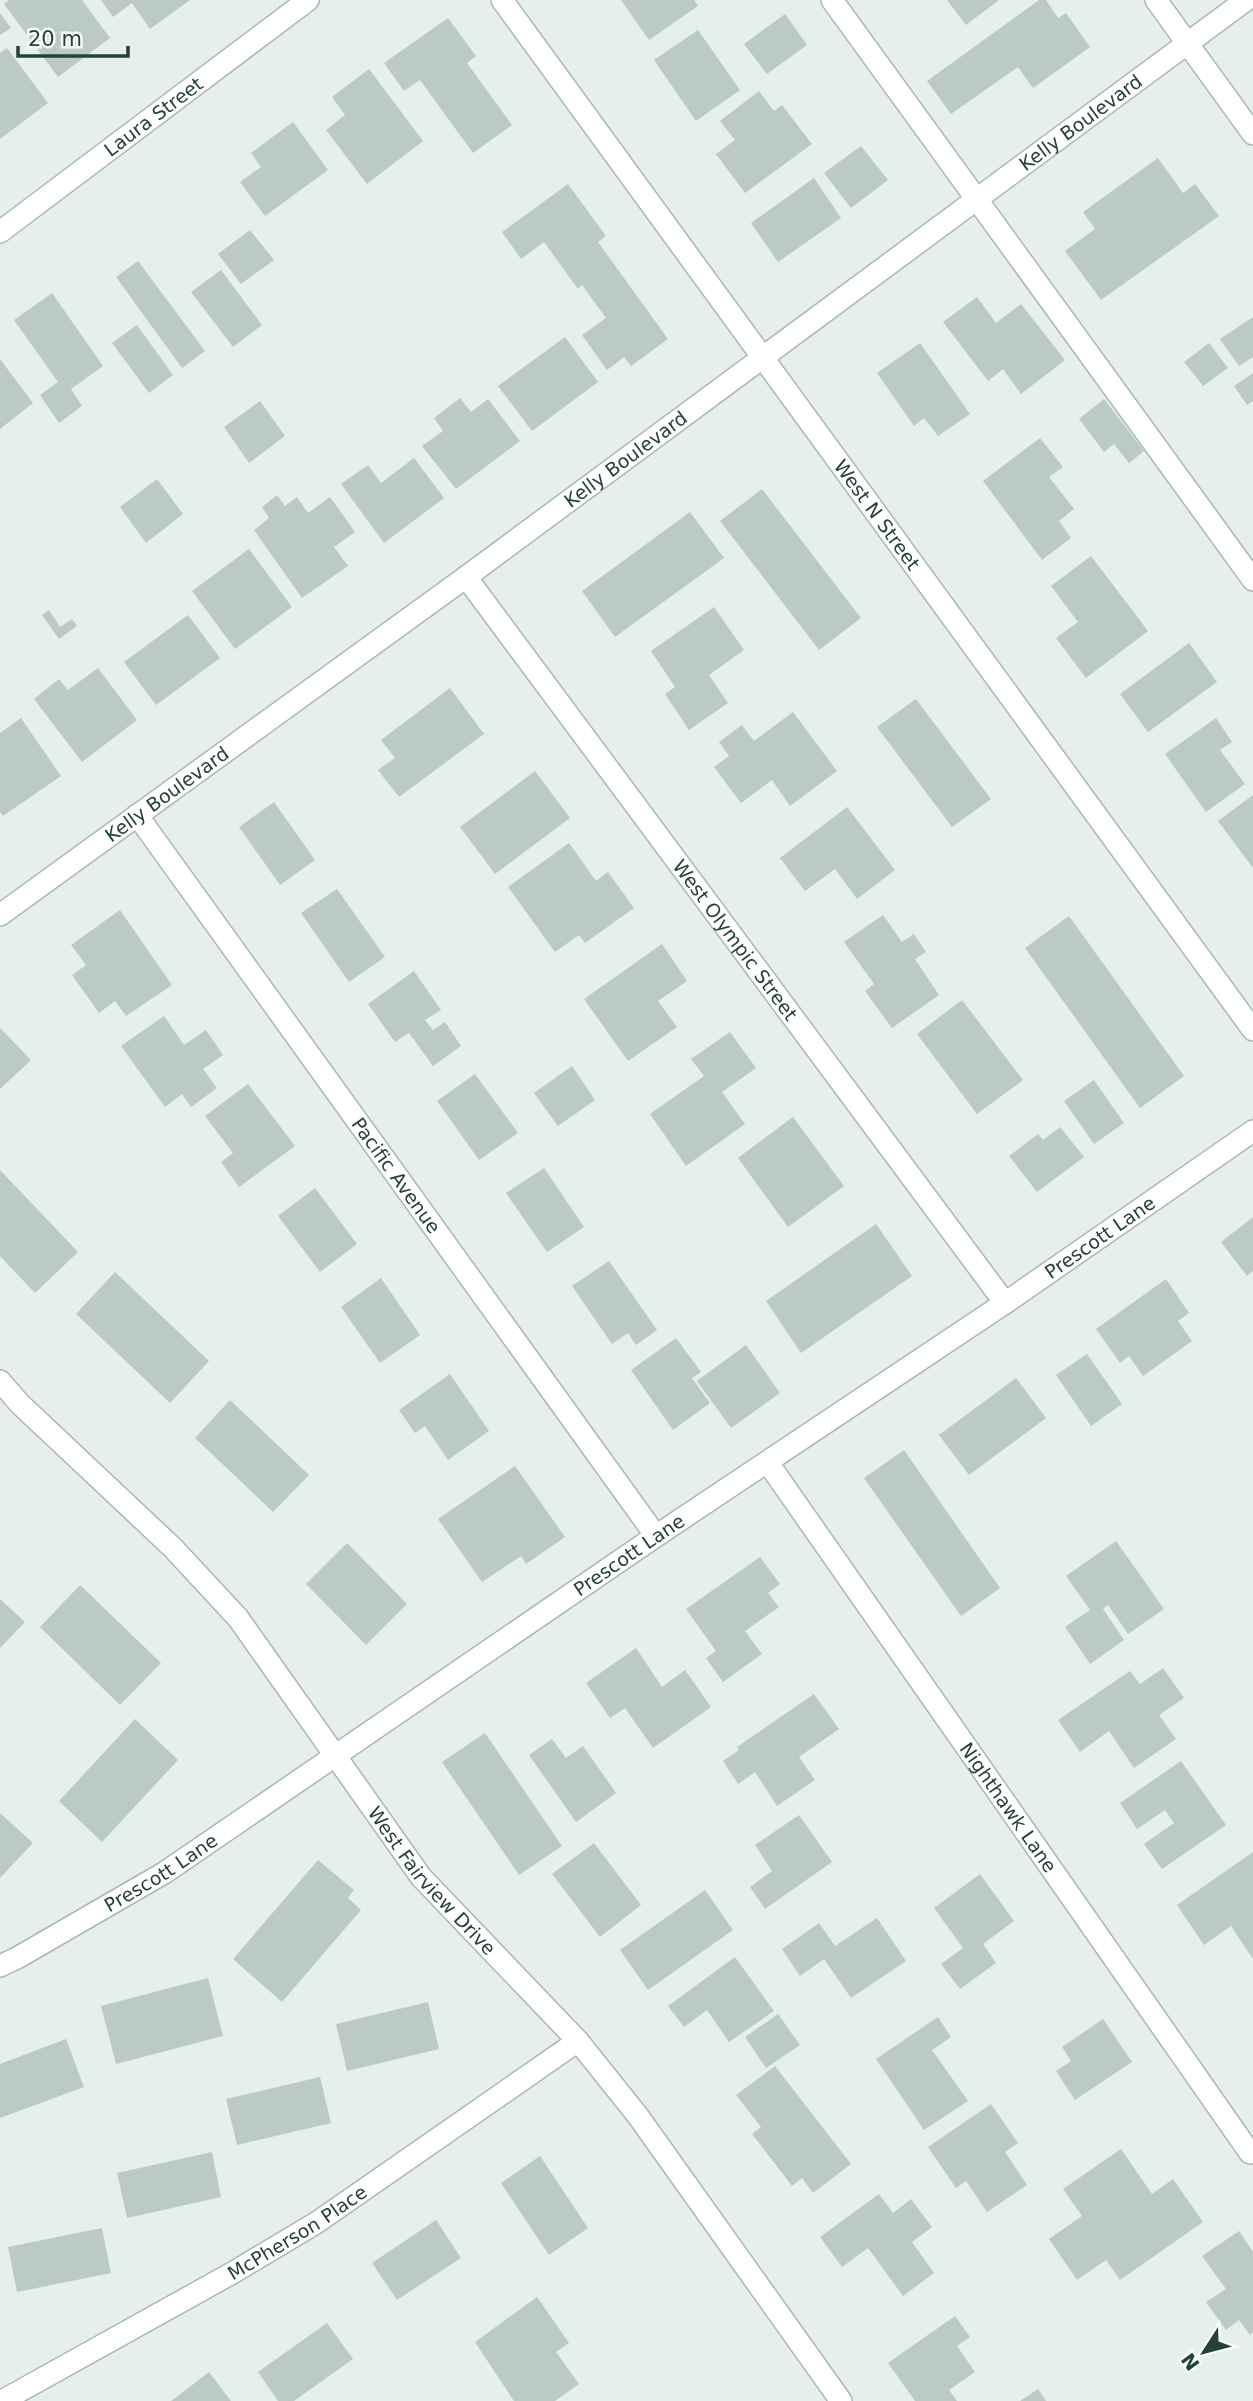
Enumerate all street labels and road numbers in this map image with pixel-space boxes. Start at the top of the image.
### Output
street label: Kelly Boulevard [1015,70,1146,175]
street label: Laura Street [100,72,207,161]
street label: Kelly Boulevard [560,406,691,512]
street label: West N Street [830,455,925,574]
street label: Kelly Boulevard [101,742,233,846]
street label: West Olympic Street [669,855,802,1025]
street label: Pacific Avenue [347,1113,445,1237]
street label: Prescott Lane [1041,1191,1159,1283]
street label: Prescott Lane [569,1509,688,1600]
street label: Nighthawk Lane [956,1738,1061,1876]
street label: West Fairview Drive [364,1802,500,1959]
street label: Prescott Lane [100,1829,221,1916]
street label: McPherson Place [224,2180,371,2284]

